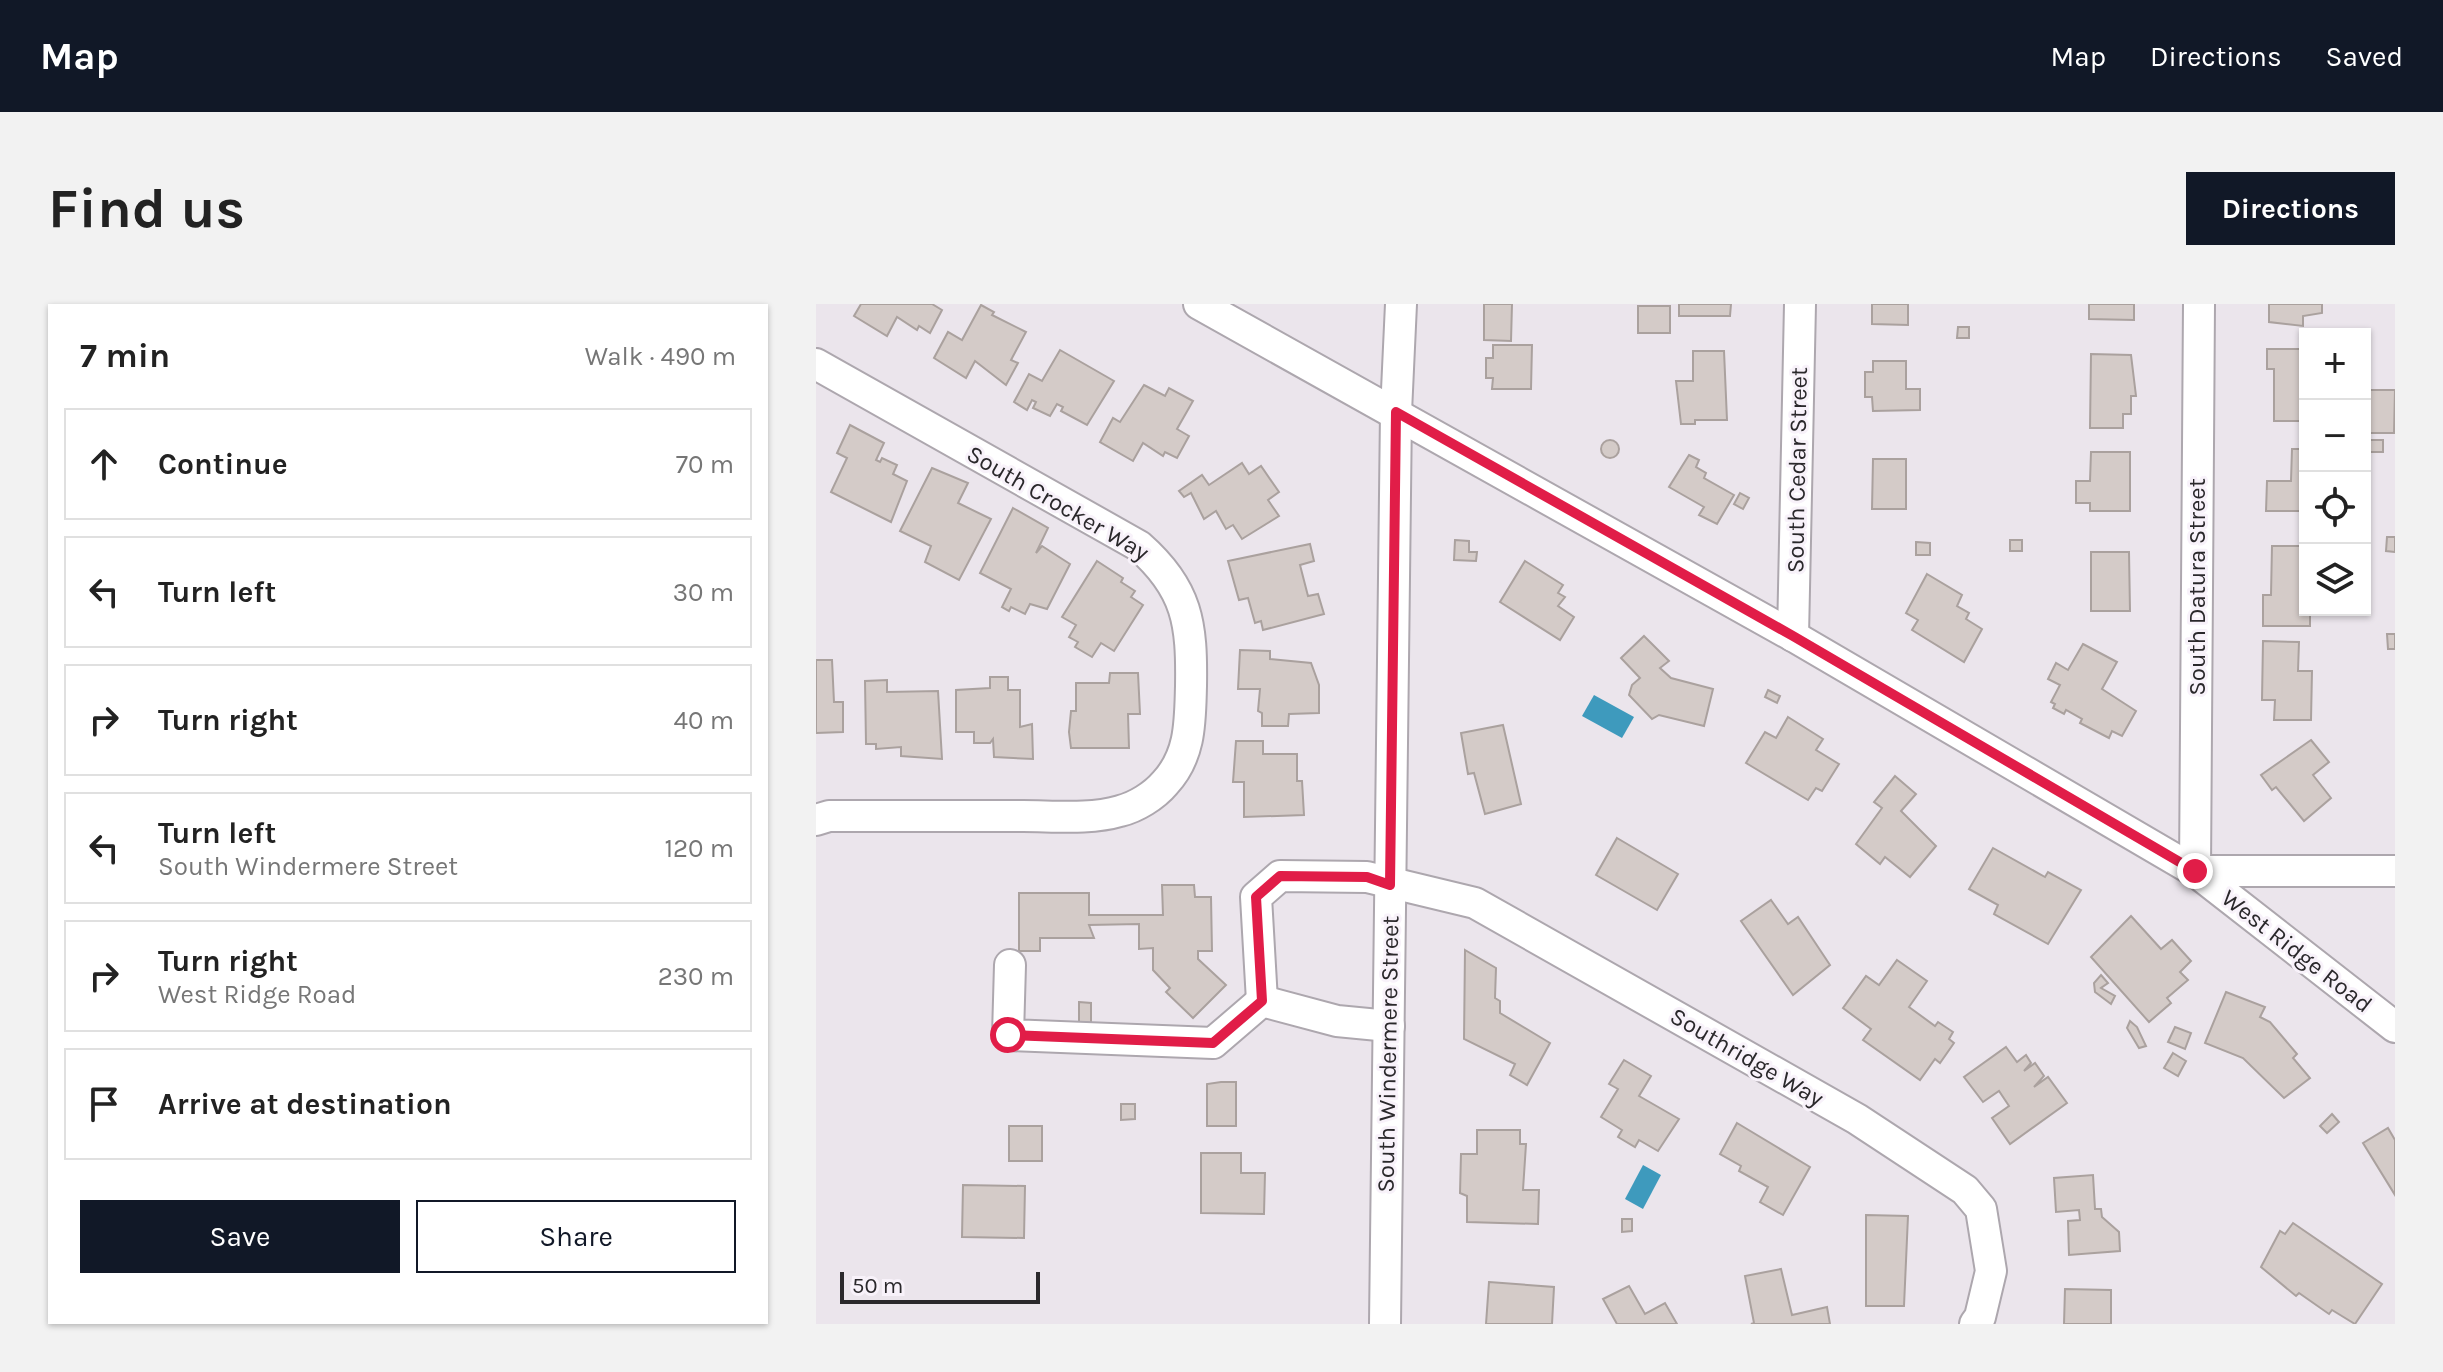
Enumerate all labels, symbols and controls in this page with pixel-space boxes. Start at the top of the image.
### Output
text: Map [40,34,119,79]
text: Map [2051,40,2106,73]
text: Directions [2150,40,2282,73]
text: Saved [2326,40,2403,73]
button: Directions [2186,172,2395,245]
text: Find us [48,176,245,241]
map controls [2299,328,2371,616]
button: + [2299,328,2371,400]
text: 7 min [80,336,170,376]
text: Walk · 490 m [585,341,736,372]
street label: South Cedar Street [1781,367,1813,573]
button: − [2299,400,2371,472]
street label: South Crocker Way [962,439,1154,567]
icon: ahead [82,442,126,486]
text: Continue [158,446,288,482]
text: 70 m [676,449,734,480]
button: locate [2299,472,2371,544]
street label: South Datura Street [2183,478,2211,696]
button: layers [2299,544,2371,616]
icon: left [82,570,126,614]
text: Turn left [158,574,276,610]
text: 30 m [673,577,734,608]
icon: right [82,698,126,742]
text: Turn right [158,702,298,738]
text: 40 m [674,705,734,736]
text: Turn left [158,815,276,851]
icon: left [82,826,126,870]
text: 120 m [664,833,734,864]
text: South Windermere Street [158,851,458,882]
route end [2177,853,2213,889]
street label: West Ridge Road [2216,884,2378,1018]
street label: South Windermere Street [1372,915,1404,1193]
text: Turn right [158,943,298,979]
icon: right [82,954,126,998]
text: 230 m [658,961,734,992]
text: West Ridge Road [158,979,357,1010]
street label: Southridge Way [1665,1002,1829,1112]
route start [990,1017,1026,1053]
icon: arrive [82,1082,126,1126]
text: Arrive at destination [158,1086,452,1122]
button: Save [80,1200,400,1273]
button: Share [416,1200,736,1273]
scale bar [840,1268,1040,1304]
text: 50 m [852,1273,903,1299]

